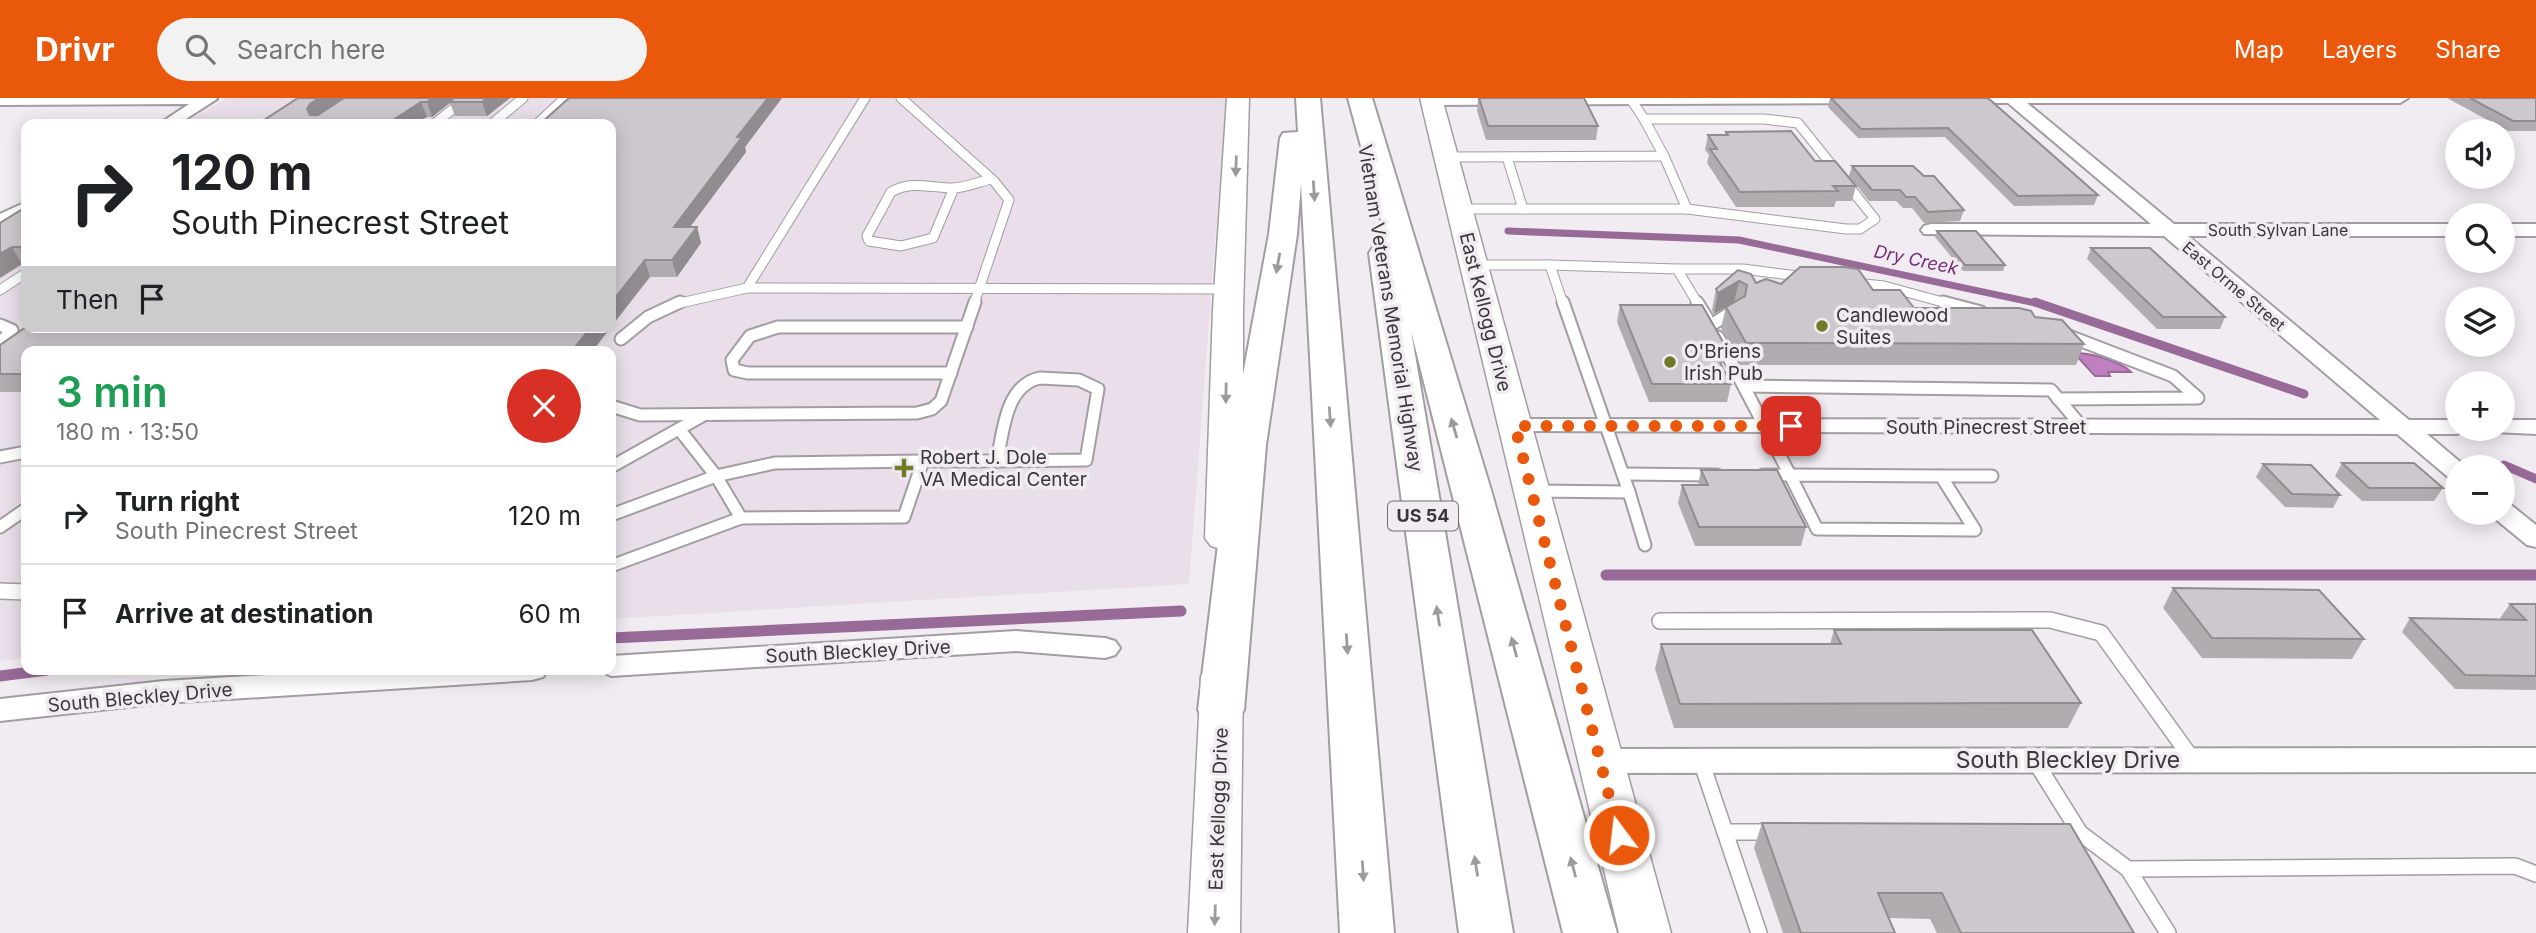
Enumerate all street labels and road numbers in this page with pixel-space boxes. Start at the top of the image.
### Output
street label: Vietnam Veterans Memorial Highway [1353,143,1428,474]
street label: South Sylvan Lane [2208,220,2348,240]
street label: East Kellogg Drive [1455,230,1516,394]
street label: East Orme Street [2178,237,2290,335]
street label: South Pinecrest Street [1886,416,2086,439]
road number: US 54 [1388,502,1458,530]
street label: South Bleckley Drive [765,635,951,668]
street label: South Bleckley Drive [47,678,233,717]
street label: East Kellogg Drive [1204,727,1233,891]
street label: South Bleckley Drive [1956,746,2180,774]

